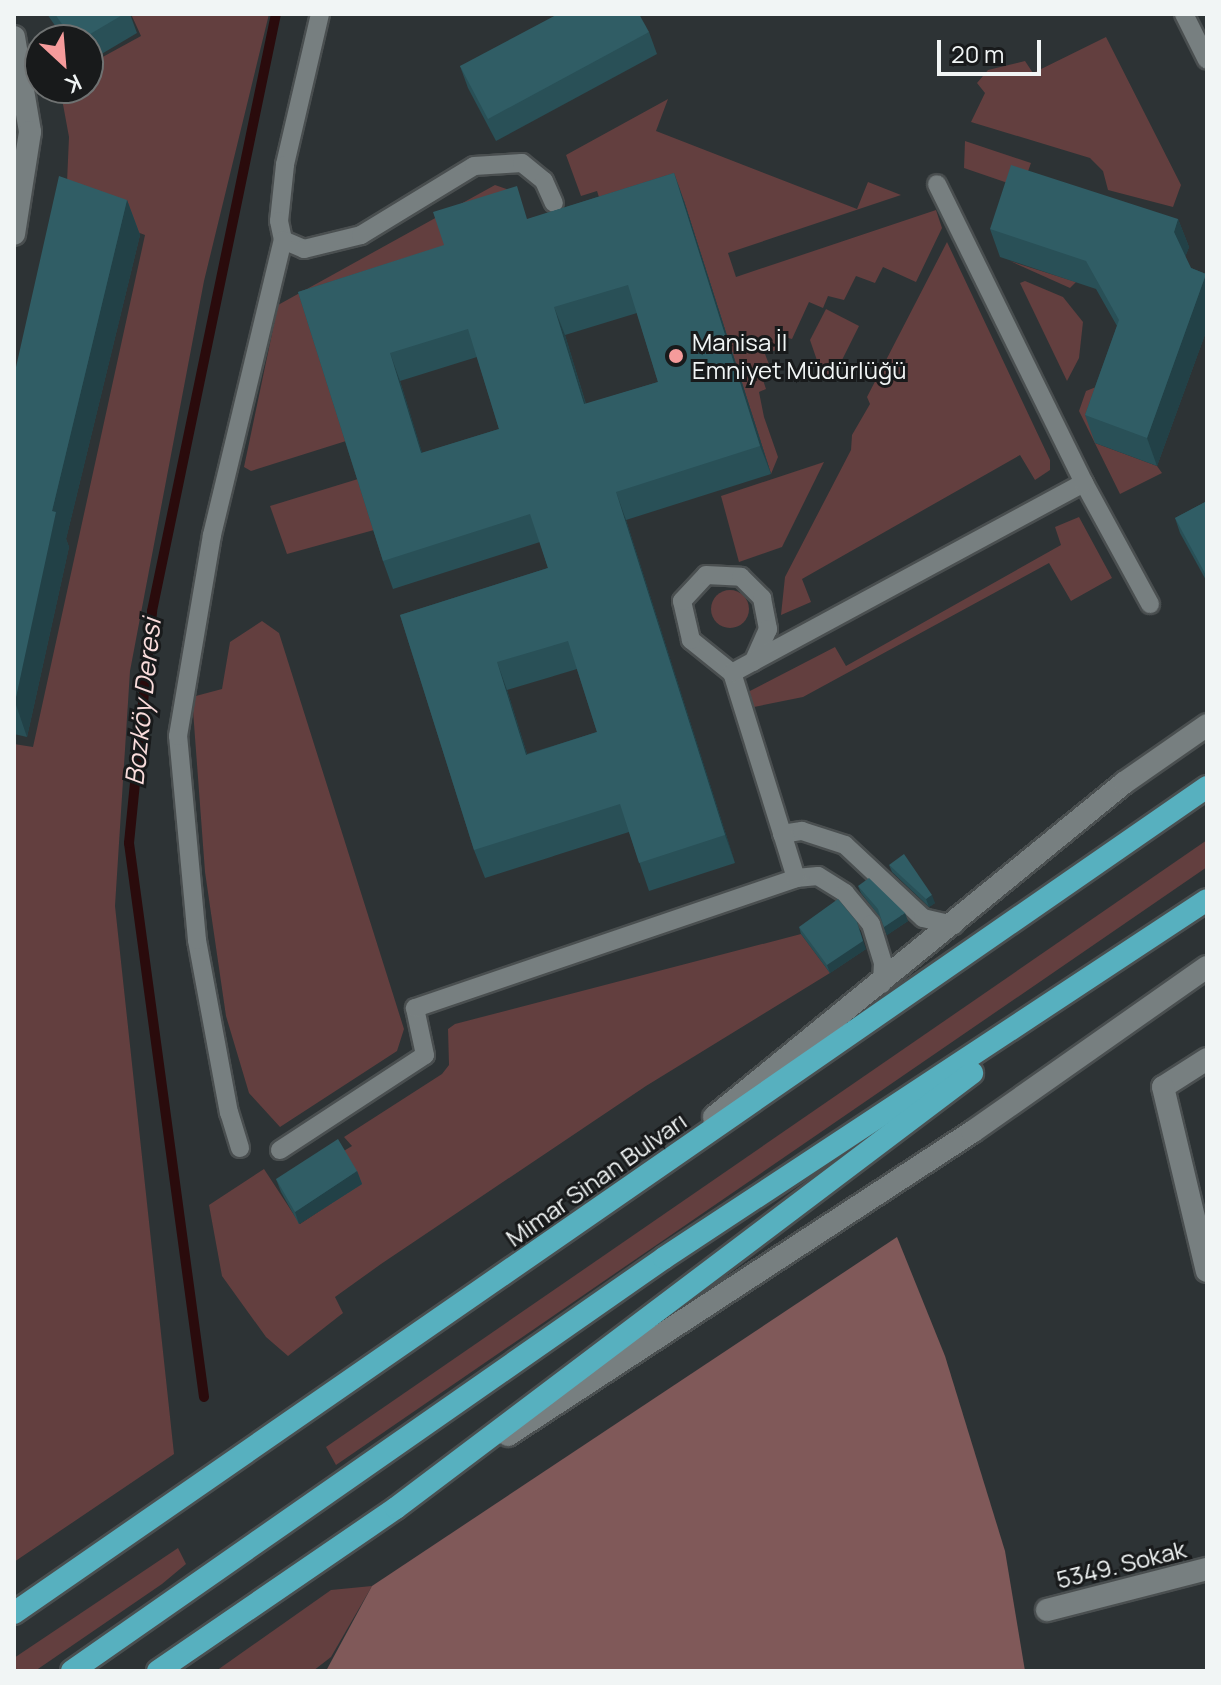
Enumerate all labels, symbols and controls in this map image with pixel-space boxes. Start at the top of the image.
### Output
north arrow [24,24,104,104]
scale bar [941,24,1045,74]
text: 20 m [951,37,1004,70]
text: K [61,67,87,100]
place label: Manisa İl Emniyet Müdürlüğü [692,328,906,384]
marker: Manisa İl Emniyet Müdürlüğü [667,347,685,365]
water label: Bozköy Deresi [119,617,167,787]
street label: Mimar Sinan Bulvarı [500,1106,692,1252]
street label: 5349. Sokak [1053,1534,1189,1594]

